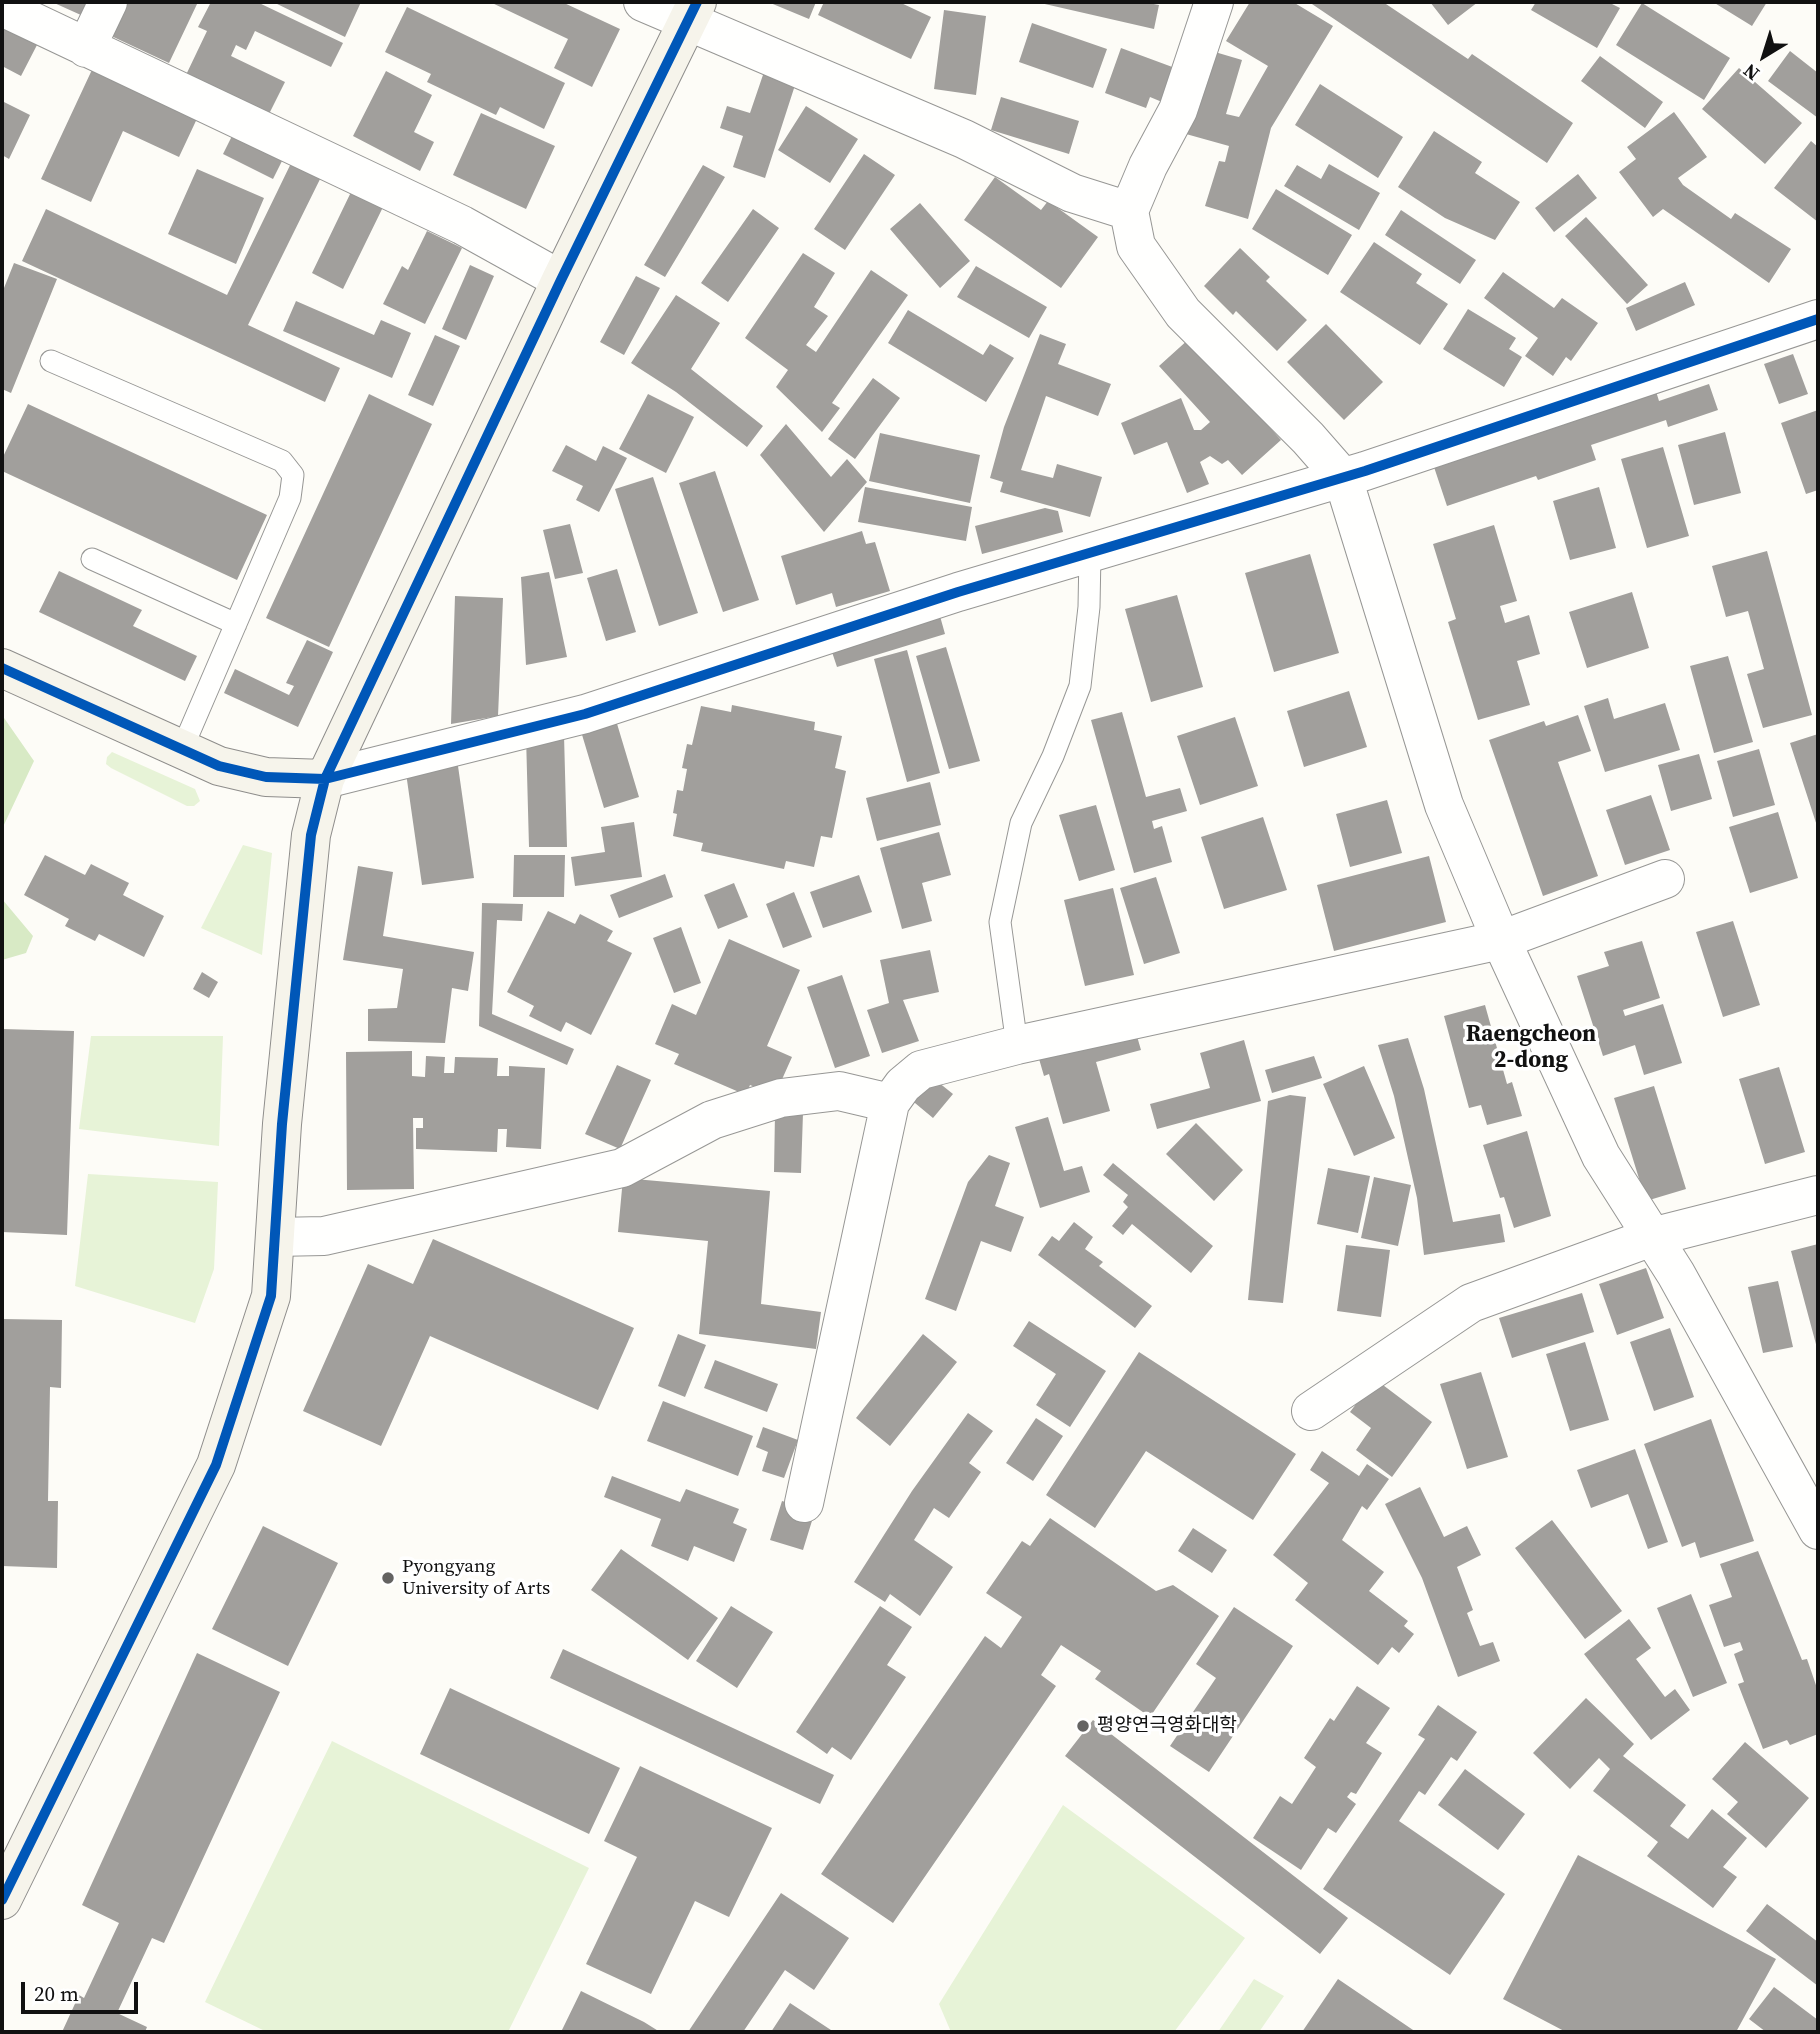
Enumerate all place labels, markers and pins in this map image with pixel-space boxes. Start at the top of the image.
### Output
place label: Pyongyang University of Arts [402,1556,550,1600]
marker: Pyongyang University of Arts [380,1570,396,1586]
place label: 평양연극영화대학 [1097,1715,1237,1737]
marker: 평양연극영화대학 [1075,1718,1091,1734]

